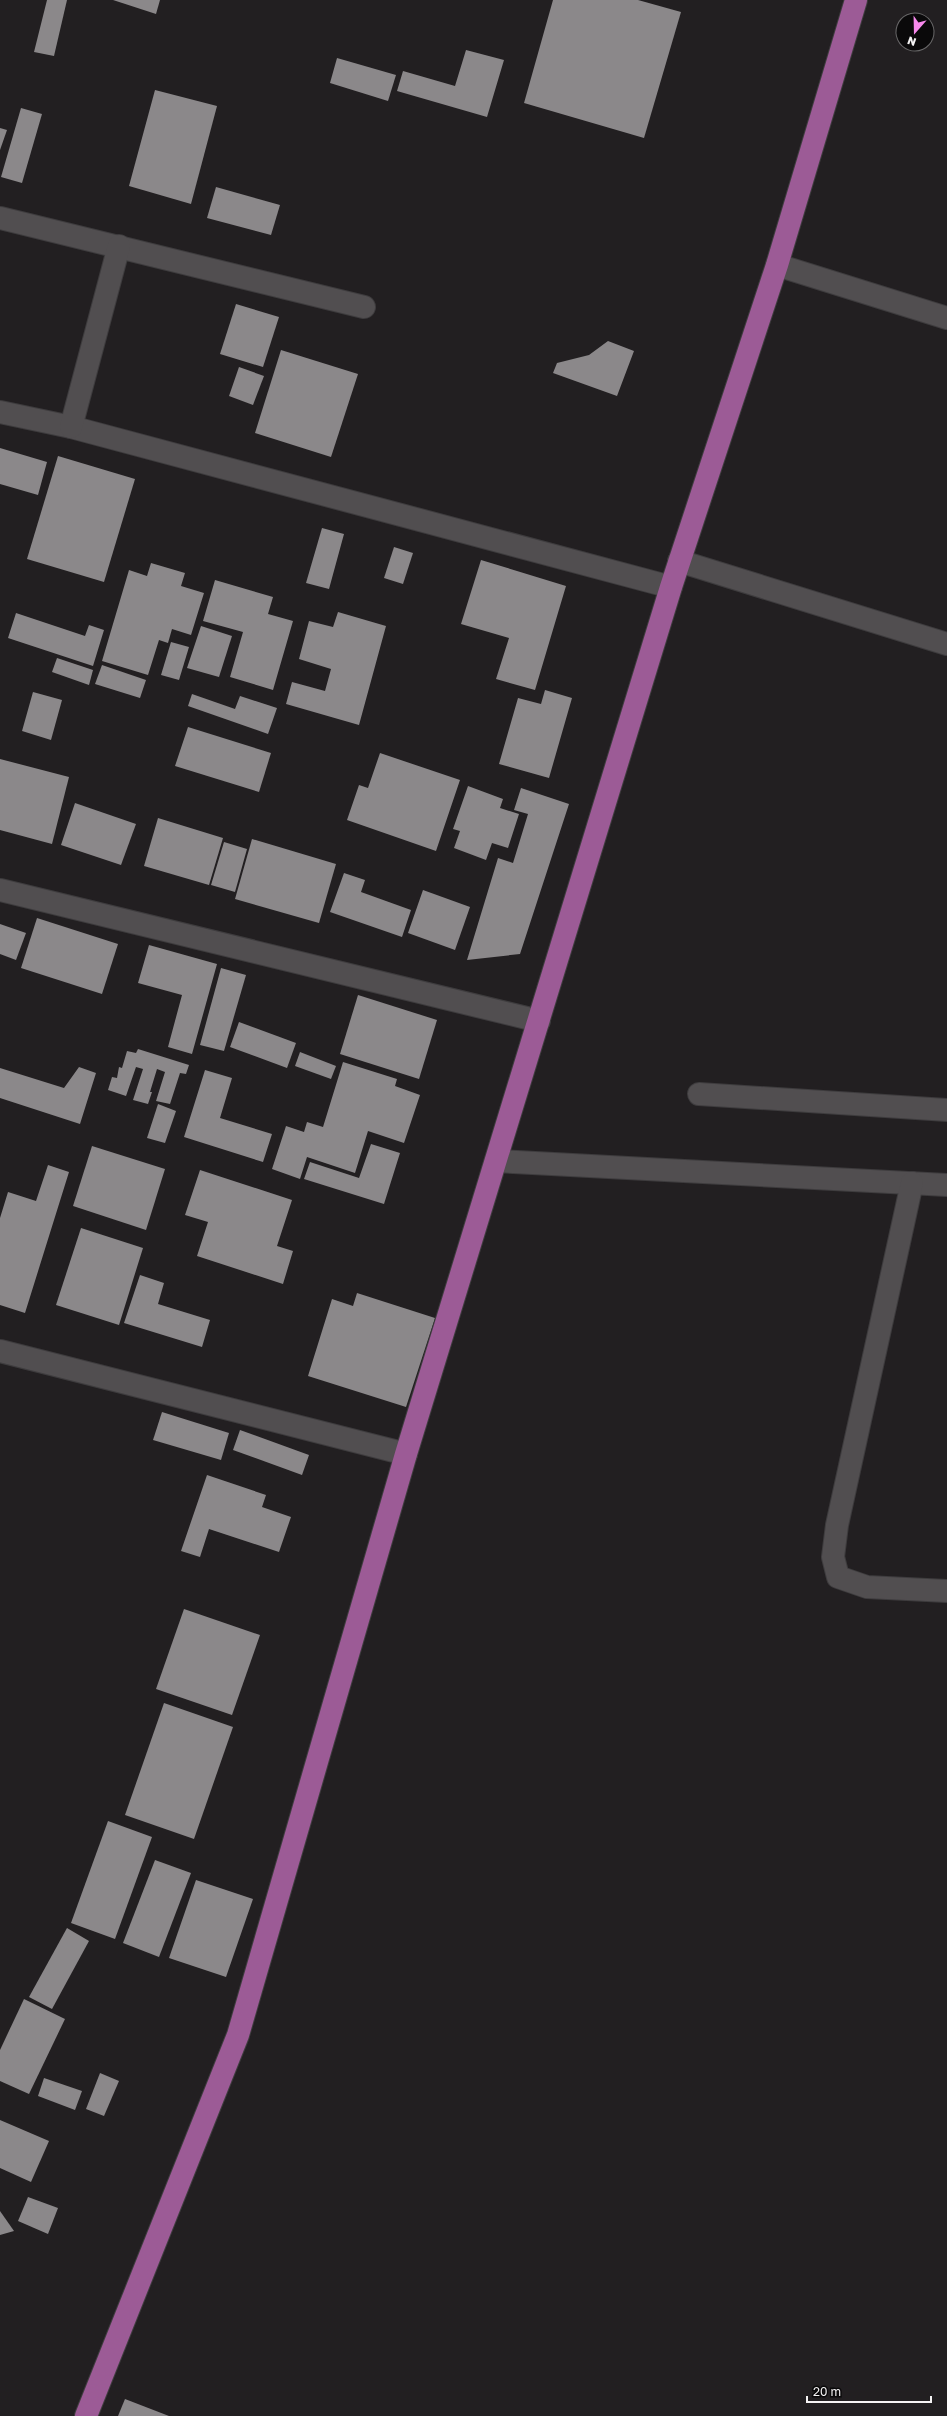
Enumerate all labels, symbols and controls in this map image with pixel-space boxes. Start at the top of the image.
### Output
north arrow [895,12,935,52]
text: N [905,34,918,49]
scale bar [807,2378,931,2404]
text: 20 m [813,2384,841,2399]

